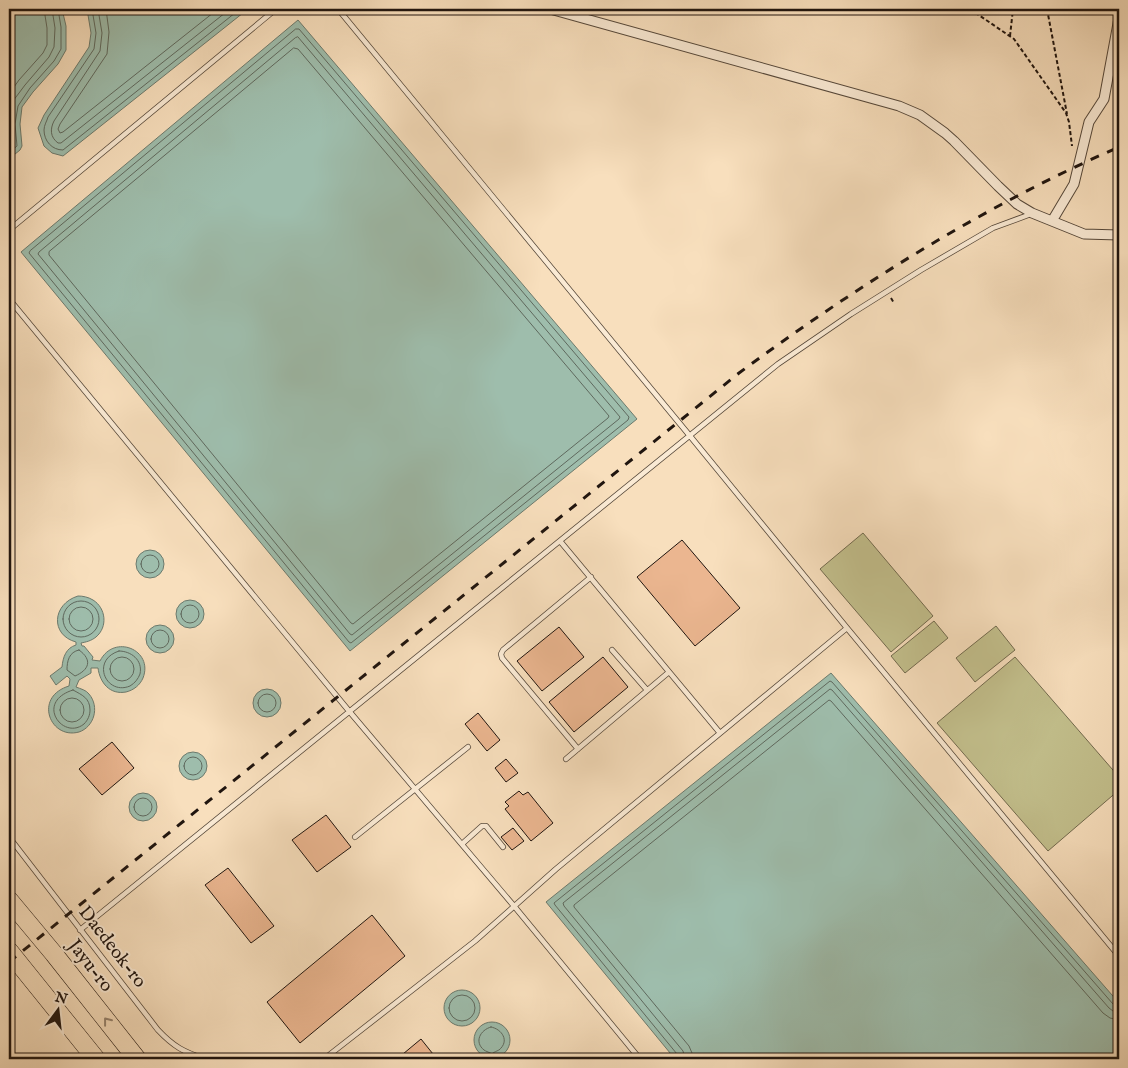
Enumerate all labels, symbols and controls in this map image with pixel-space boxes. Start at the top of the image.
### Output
street label: Daedeok-ro [73,901,151,993]
street label: Jayu-ro [61,933,118,997]
north arrow [32,986,82,1036]
text: N [52,988,69,1009]
one-way arrow [104,1018,112,1027]

